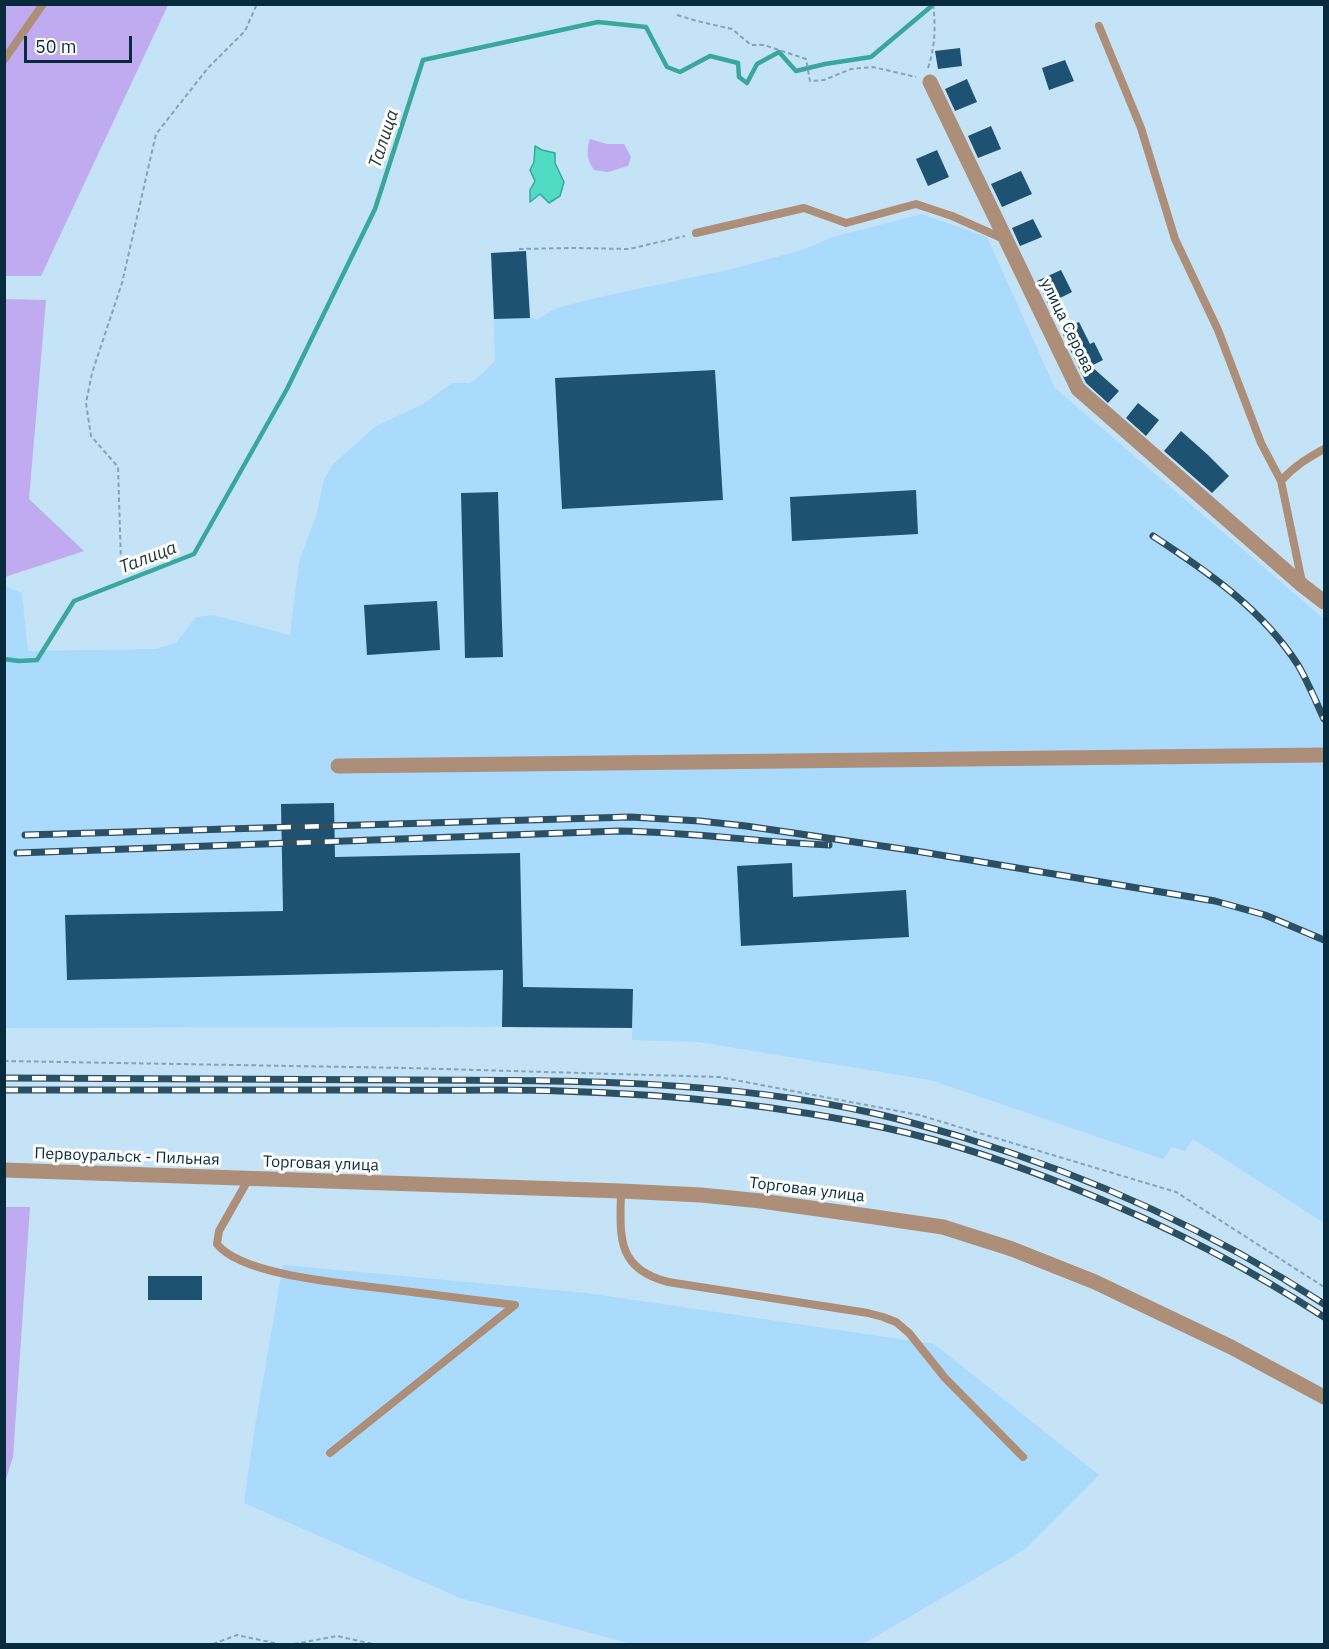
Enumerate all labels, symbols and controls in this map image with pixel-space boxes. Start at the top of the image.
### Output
scale bar [27,24,135,62]
text: 50 m [35,35,77,58]
water label: Талица [364,107,404,171]
street label: улица Серова [1036,276,1098,376]
water label: Талица [116,537,180,579]
street label: Первоуральск - Пильная [34,1144,220,1170]
street label: Торговая улица [263,1152,379,1176]
street label: Торговая улица [748,1173,866,1207]

